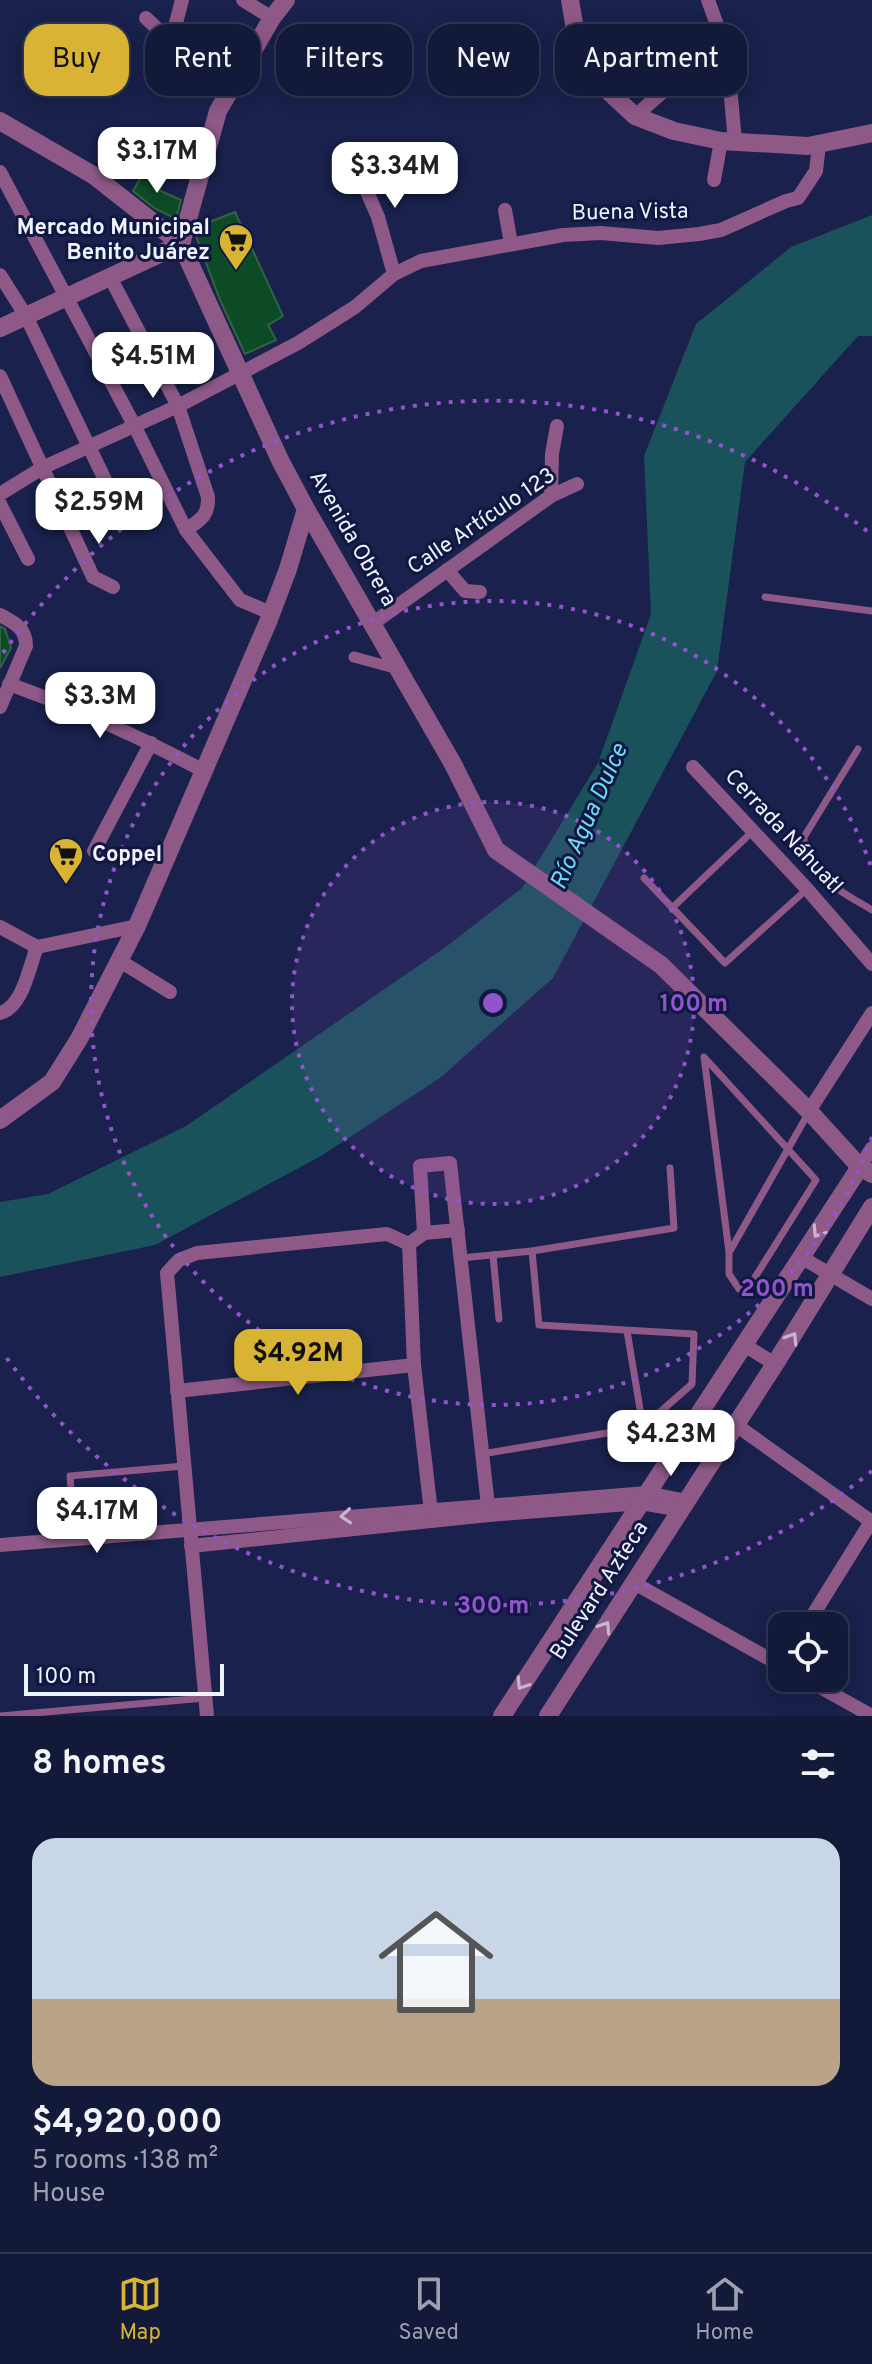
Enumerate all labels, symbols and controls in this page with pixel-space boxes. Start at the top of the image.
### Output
chip: Buy [24,24,129,96]
chip: Rent [145,24,260,96]
chip: Filters [276,24,412,96]
chip: New [428,24,539,96]
chip: Apartment [555,24,747,96]
pin: $3.17M [92,127,222,195]
text: $3.17M [116,136,198,169]
pin: $3.34M [330,142,460,210]
text: $3.34M [350,151,440,184]
street label: Buena Vista [571,198,689,228]
place label: Mercado Municipal Benito Juárez [17,215,210,267]
supermarket icon: Mercado Municipal Benito Juárez [217,222,255,272]
pin: $4.51M [88,332,218,400]
text: $4.51M [110,341,196,374]
street label: Calle Artículo 123 [403,463,561,581]
street label: Avenida Obrera [302,466,402,612]
pin: $2.59M [34,478,164,546]
text: $2.59M [54,487,144,520]
pin: $3.3M [44,672,156,740]
text: $3.3M [63,681,137,714]
water label: Río Agua Dulce [544,739,636,895]
street label: Cerrada Náhuatl [718,764,848,900]
supermarket icon: Coppel [47,836,85,886]
place label: Coppel [92,842,162,869]
centre of rings [479,989,507,1017]
text: 100 m [660,990,728,1020]
one-way arrow [812,1223,827,1238]
text: 200 m [740,1275,814,1305]
pin: $4.92M [233,1329,363,1397]
one-way arrow [782,1332,797,1347]
text: $4.92M [252,1338,344,1371]
pin: $4.23M [606,1410,736,1478]
text: $4.23M [625,1419,717,1452]
pin: $4.17M [32,1487,162,1555]
text: $4.17M [55,1496,139,1529]
one-way arrow [339,1507,352,1524]
street label: Bulevard Azteca [545,1517,655,1665]
text: 300 m [457,1592,529,1622]
map controls [768,1612,848,1692]
button: locate [768,1612,848,1692]
one-way arrow [596,1621,611,1636]
scale bar [24,1660,224,1696]
text: 100 m [36,1664,96,1691]
one-way arrow [517,1676,532,1690]
icon: filters [796,1742,840,1786]
text: 8 homes [32,1743,166,1786]
icon: home [364,1890,508,2034]
text: $4,920,000 [32,2102,223,2145]
text: 5 rooms · 138 m² [32,2145,218,2178]
text: House [32,2178,105,2211]
tab: Map [118,2272,162,2347]
tab: Saved [399,2272,459,2347]
tab: Home [695,2272,754,2347]

